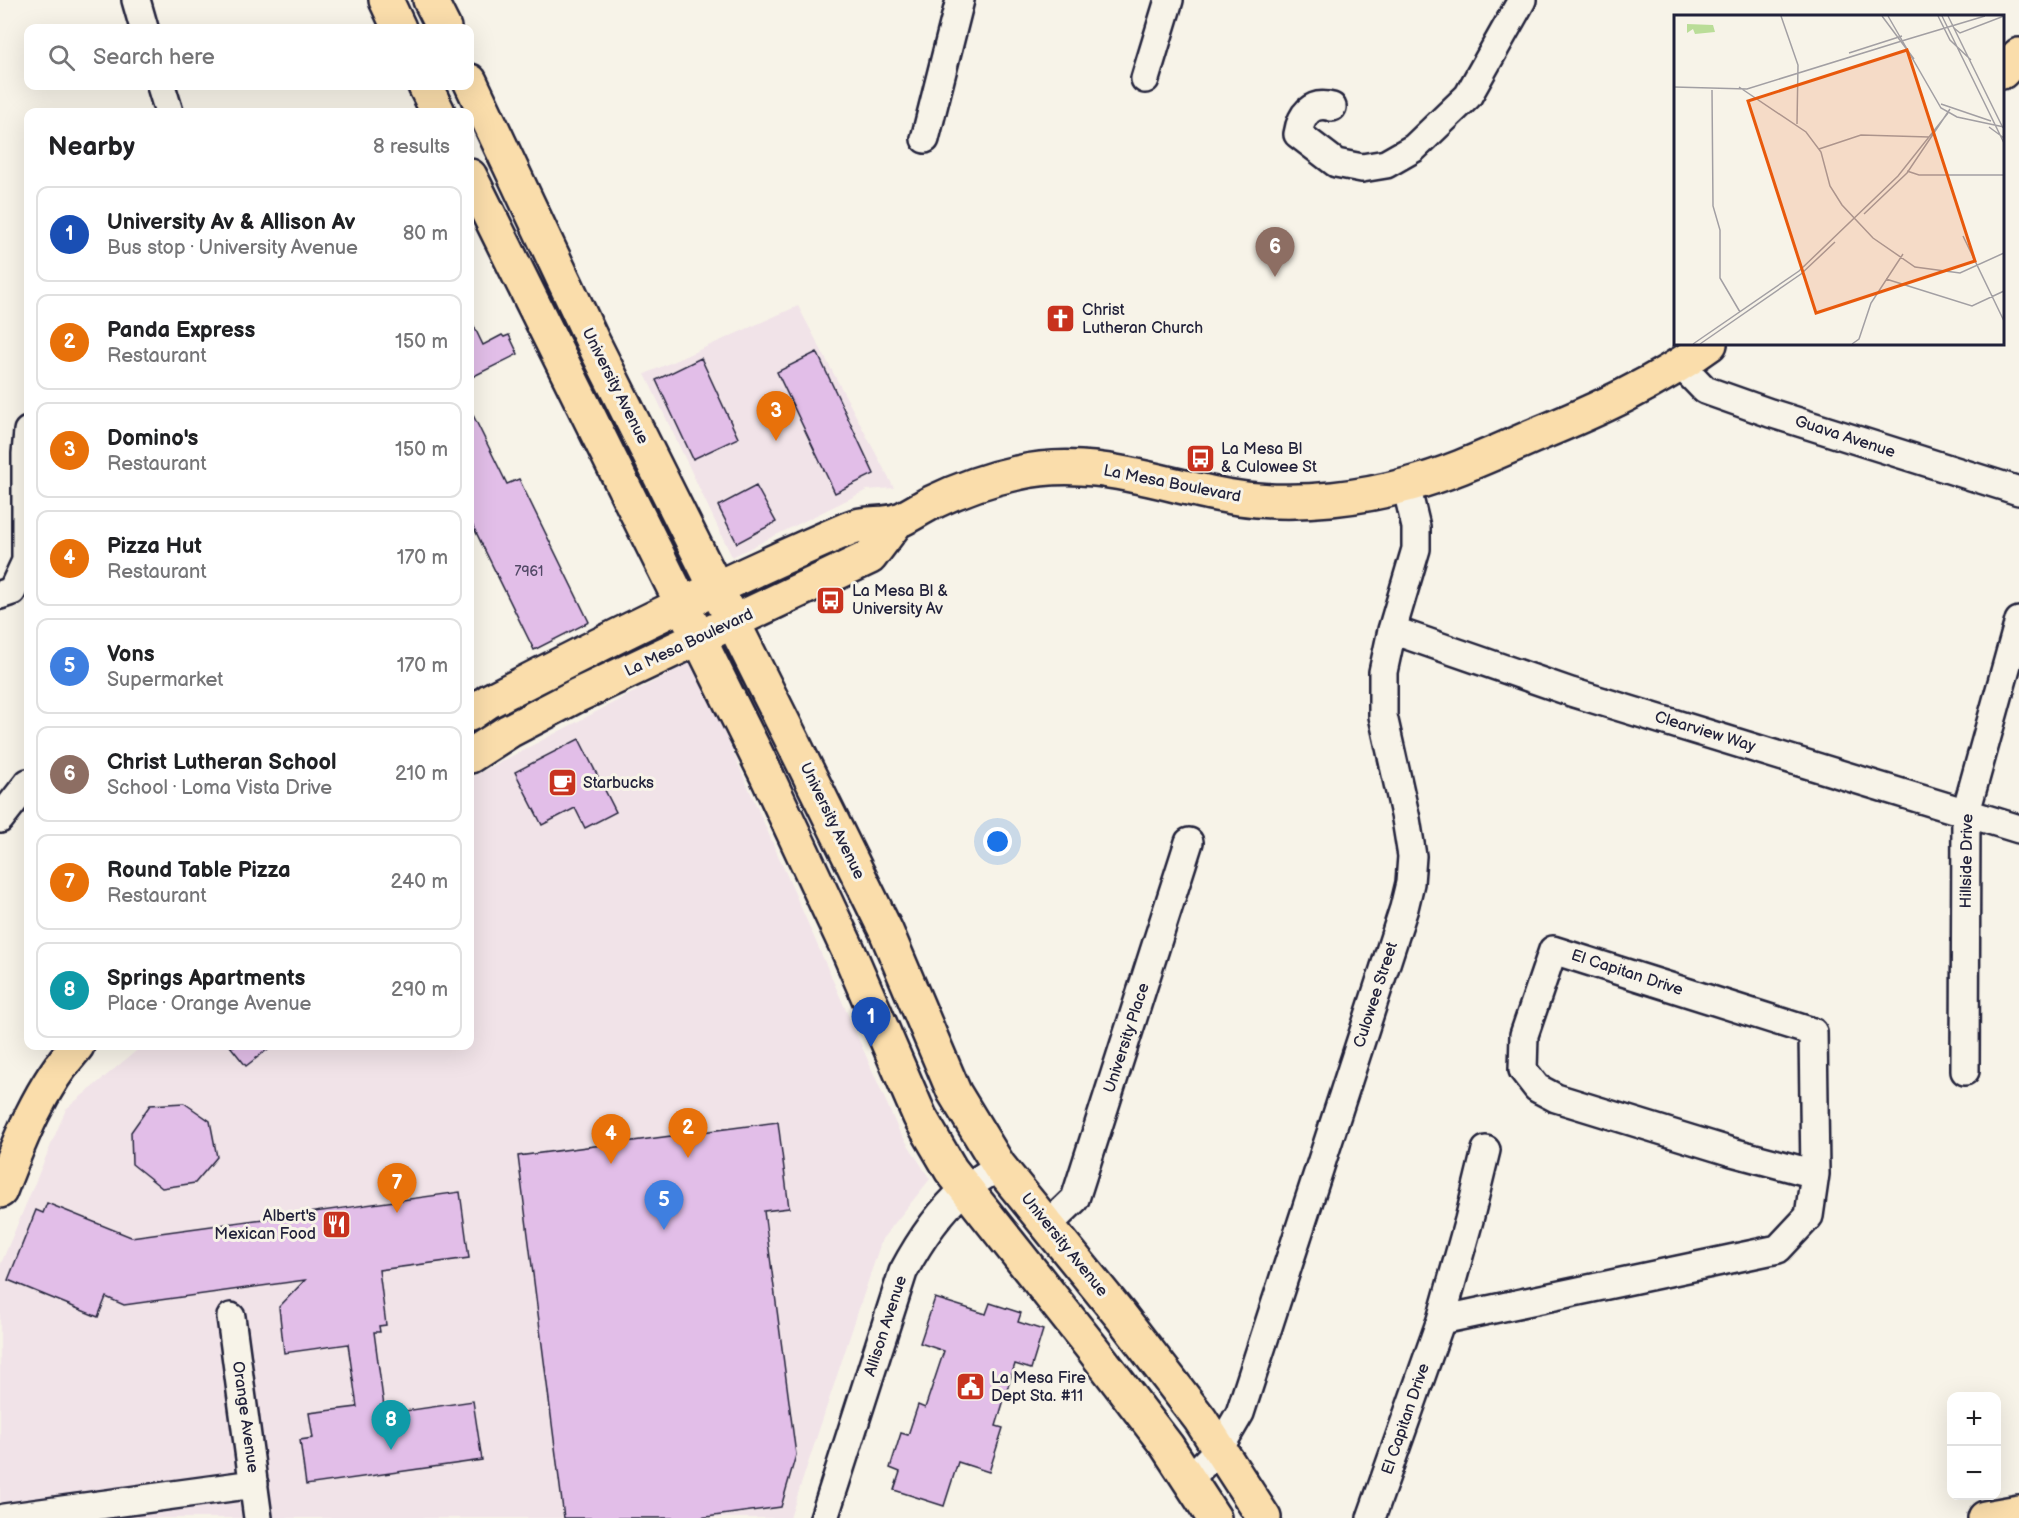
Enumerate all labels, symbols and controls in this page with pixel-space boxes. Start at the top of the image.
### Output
inset map [1674,15,2004,345]
search box [24,24,474,90]
icon: search [45,41,78,74]
text: Search here [93,44,215,71]
text: Nearby [48,132,135,163]
text: 8 results [373,135,450,159]
text: University Av & Allison Av [107,209,355,236]
text: 1 [65,222,74,246]
text: 80 m [403,222,448,246]
pin: 6 [1256,228,1294,277]
text: Bus stop · University Avenue [107,236,358,260]
place label: Christ Lutheran Church [1082,301,1203,338]
church icon: Christ Lutheran Church [1045,303,1077,335]
text: Panda Express [107,317,255,344]
street label: University Avenue [578,325,653,448]
text: 2 [64,330,75,354]
text: 150 m [395,330,448,354]
text: Restaurant [107,344,207,368]
pin: 3 [756,392,796,441]
street label: Guava Avenue [1792,412,1898,462]
text: Domino's [107,425,198,452]
text: 3 [64,438,75,462]
text: 150 m [395,438,448,462]
place label: La Mesa Bl & Culowee St [1221,440,1317,477]
bus stop icon: La Mesa Bl & Culowee St [1184,442,1216,474]
text: Restaurant [107,452,207,476]
street label: La Mesa Boulevard [1102,461,1242,507]
text: Pizza Hut [107,533,202,560]
text: 4 [64,546,75,570]
text: 170 m [397,546,448,570]
text: Restaurant [107,560,207,584]
house number: 7961 [515,563,543,580]
place label: La Mesa Bl & University Av [852,582,948,619]
bus stop icon: La Mesa Bl & University Av [815,584,847,616]
street label: La Mesa Boulevard [622,605,756,681]
text: Vons [107,641,154,668]
text: 5 [64,654,75,678]
text: 170 m [397,654,448,678]
text: Supermarket [107,668,223,692]
street label: Clearview Way [1652,708,1758,757]
text: Christ Lutheran School [107,749,337,776]
street label: University Avenue [796,760,869,883]
text: 6 [63,762,76,786]
text: 210 m [395,762,448,786]
cafe icon: Starbucks [546,767,578,799]
place label: Starbucks [583,774,654,793]
text: School · Loma Vista Drive [107,776,332,800]
street label: Hillside Drive [1957,813,1977,909]
your location [983,827,1012,856]
text: Round Table Pizza [107,857,291,884]
text: 7 [64,870,75,894]
text: 240 m [391,870,448,894]
text: Restaurant [107,884,207,908]
street label: Culowee Street [1350,940,1402,1050]
street label: El Capitan Drive [1569,946,1686,1000]
text: Springs Apartments [107,965,305,992]
text: 8 [63,978,76,1002]
text: 290 m [391,978,448,1002]
street label: University Place [1100,980,1154,1095]
text: Place · Orange Avenue [107,992,311,1016]
pin: 1 [852,998,890,1047]
pin: 2 [668,1108,708,1158]
pin: 4 [592,1114,630,1164]
pin: 7 [378,1164,416,1213]
pin: 5 [644,1180,684,1230]
street label: University Avenue [1017,1189,1112,1301]
place label: Albert's Mexican Food [214,1207,316,1244]
restaurant icon: Albert's Mexican Food [321,1209,353,1241]
street label: Allison Avenue [861,1273,911,1379]
street label: Orange Avenue [228,1360,262,1475]
street label: El Capitan Drive [1378,1360,1434,1477]
place label: La Mesa Fire Dept Sta. #11 [991,1369,1086,1406]
public building icon: La Mesa Fire Dept Sta. #11 [954,1371,986,1403]
map controls [1947,1392,2001,1500]
button: + [1947,1392,2001,1446]
pin: 8 [372,1400,410,1450]
button: − [1947,1446,2001,1500]

